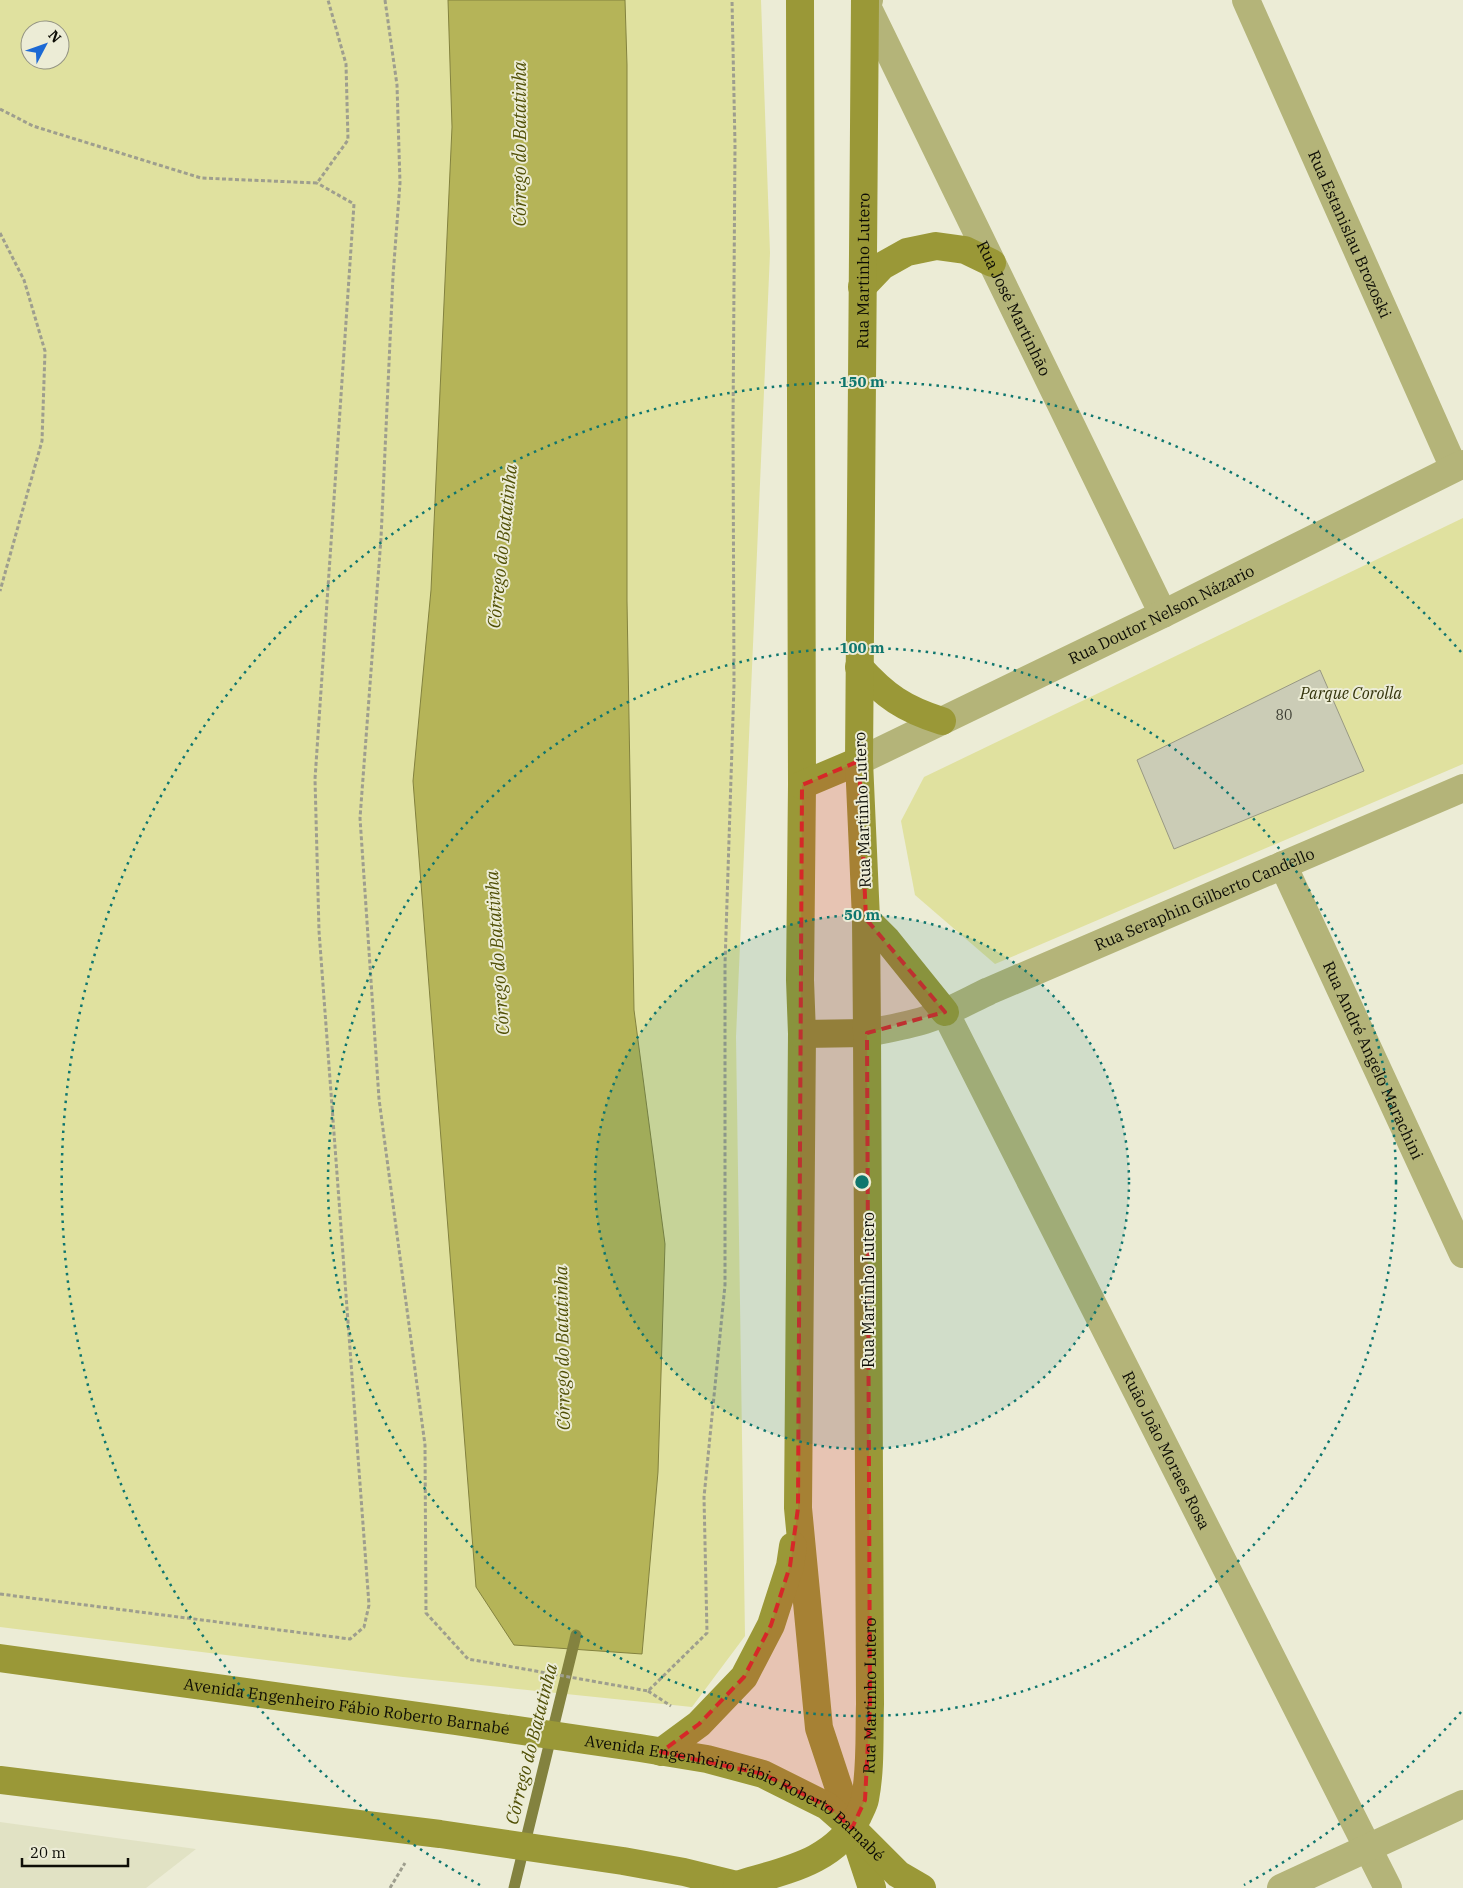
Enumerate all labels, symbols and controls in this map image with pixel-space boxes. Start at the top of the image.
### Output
north arrow [20,20,70,70]
text: N [44,26,65,47]
water label: Córrego do Batatinha [508,61,531,226]
street label: Rua Estanislau Brozoski [1304,147,1396,321]
street label: Rua Martinho Lutero [852,193,873,349]
street label: Rua José Martinhão [973,237,1055,379]
text: 150 m [839,372,885,391]
water label: Córrego do Batatinha [482,463,522,629]
street label: Rua Doutor Nelson Názario [1065,560,1257,668]
text: 100 m [839,638,885,657]
park label: Parque Corolla [1299,683,1402,703]
house number: 80 [1276,706,1292,724]
street label: Rua Martinho Lutero [849,732,875,888]
street label: Rua Seraphin Gilberto Candello [1091,843,1317,955]
water label: Córrego do Batatinha [480,870,514,1036]
text: 50 m [844,905,880,924]
street label: Rua André Angelo Marachini [1319,958,1428,1163]
centre of rings [853,1173,871,1191]
street label: Rua Martinho Lutero [858,1212,878,1368]
water label: Córrego do Batatinha [549,1265,575,1431]
street label: Ruão João Moraes Rosa [1118,1368,1215,1533]
street label: Rua Martinho Lutero [858,1617,880,1774]
water label: Córrego do Batatinha [500,1661,562,1827]
street label: Avenida Engenheiro Fábio Roberto Barnabé [182,1674,511,1739]
street label: Avenida Engenheiro Fábio Roberto Barnabé [583,1730,889,1865]
scale bar [22,1836,129,1868]
text: 20 m [30,1843,66,1862]

